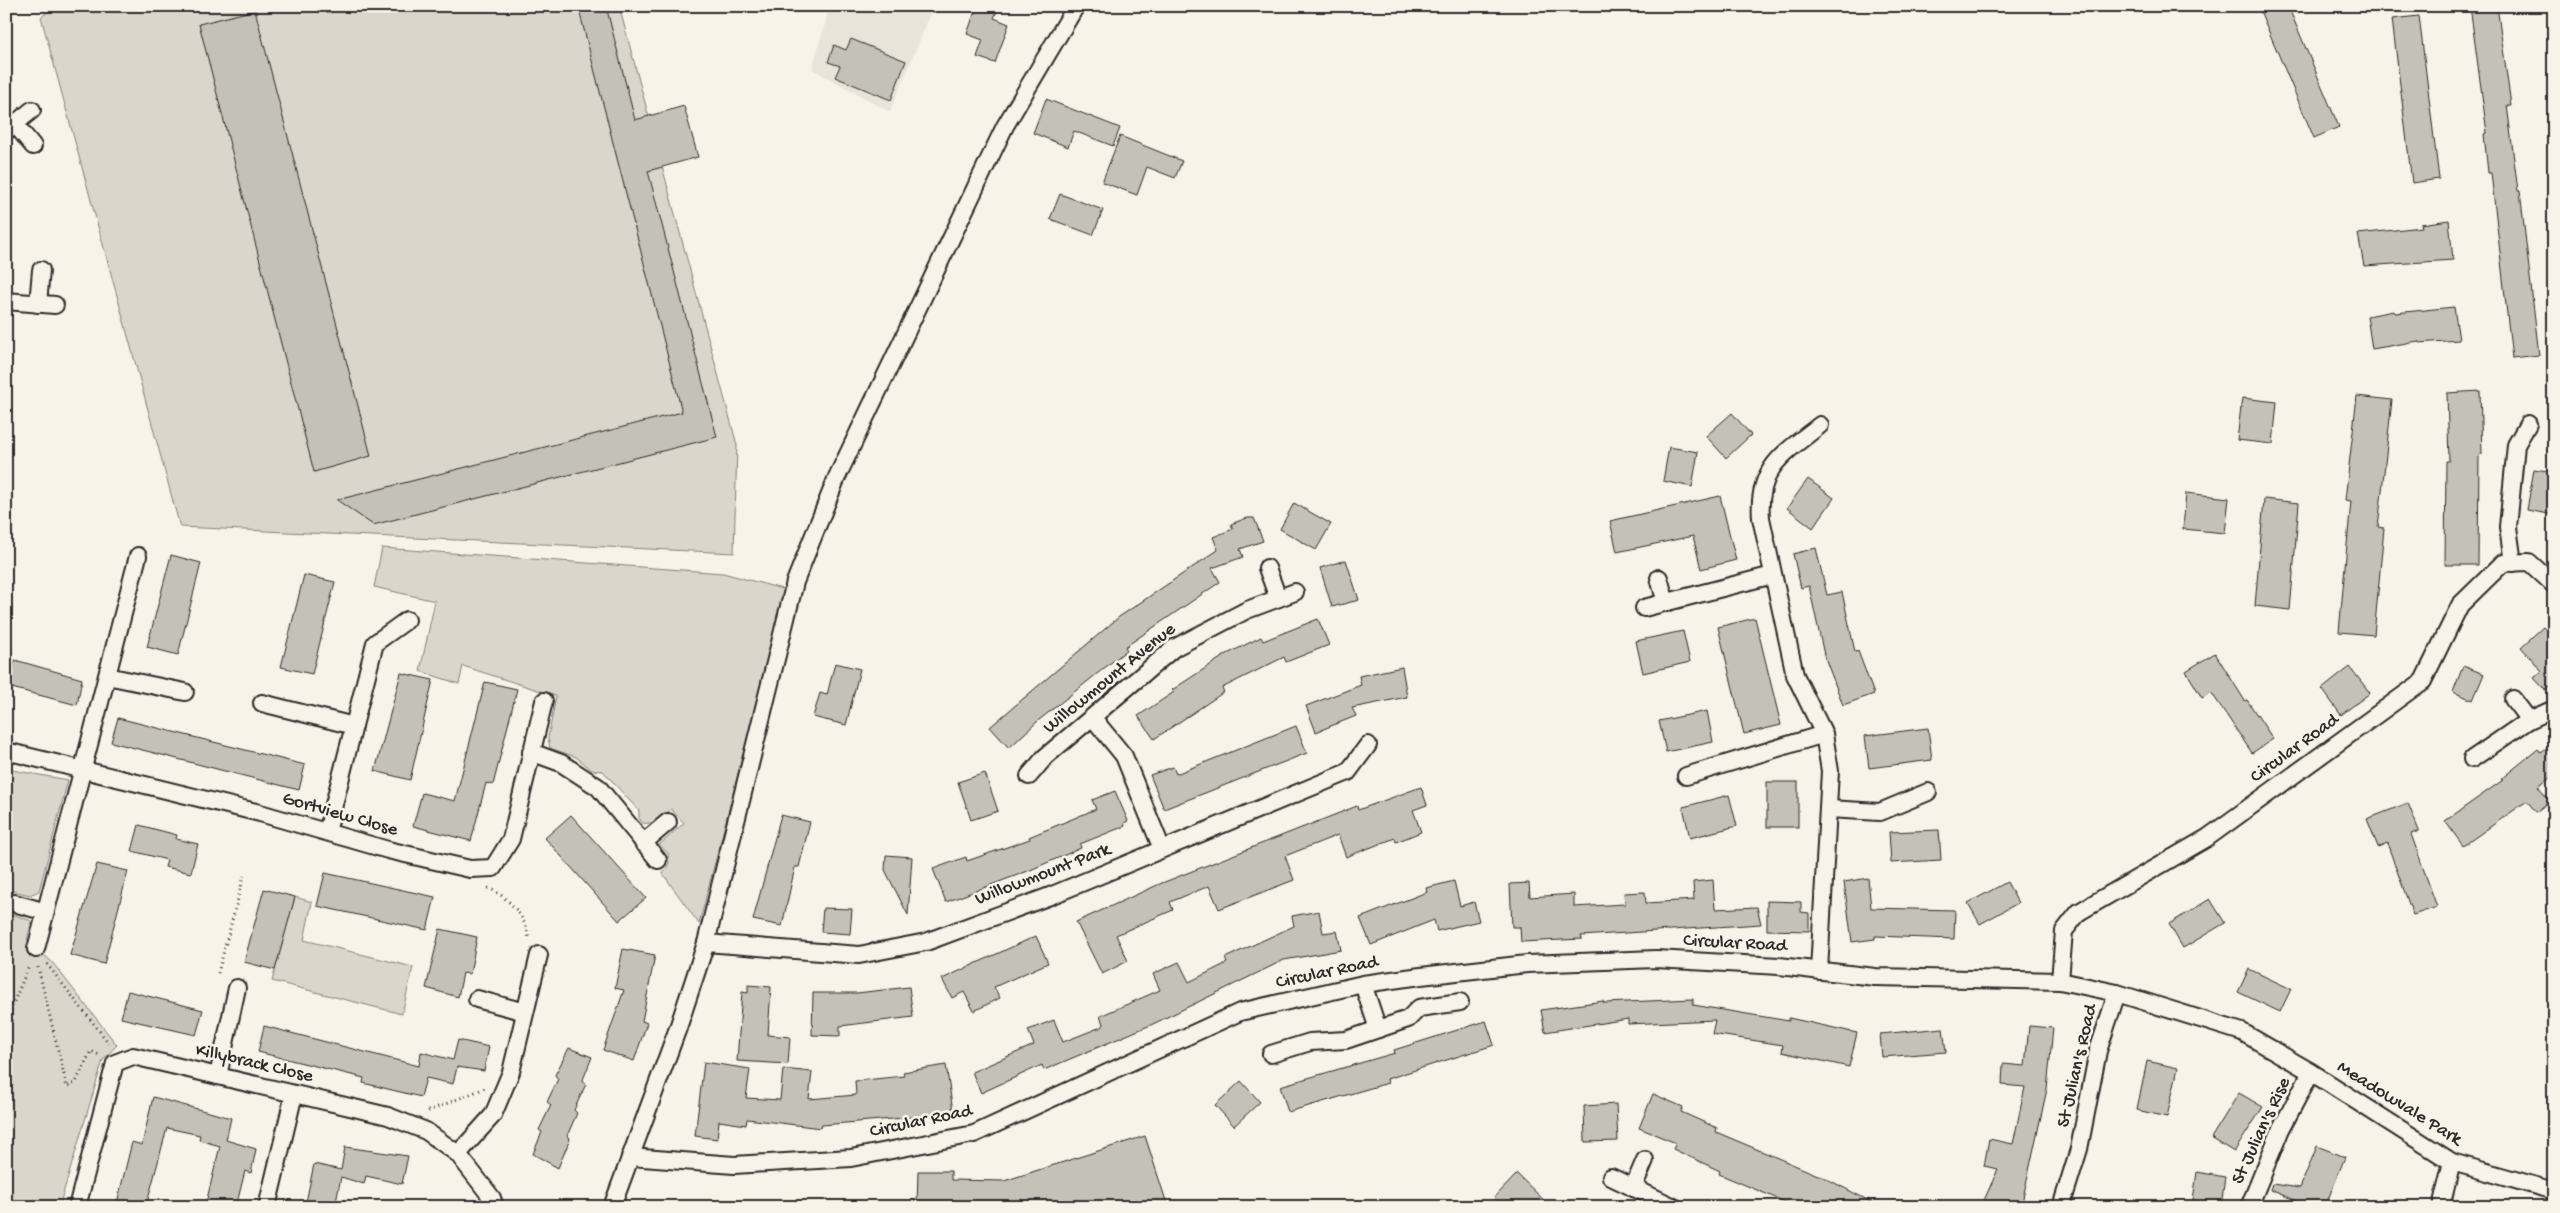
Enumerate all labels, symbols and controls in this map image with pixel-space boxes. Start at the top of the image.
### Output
street label: Willowmount Avenue [1039,618,1181,740]
street label: Circular Road [2246,708,2345,789]
street label: Gortview Close [280,788,401,843]
street label: Willowmount Park [972,838,1115,911]
street label: Circular Road [1682,930,1789,958]
street label: Circular Road [1274,951,1382,995]
street label: St Julian's Road [2053,1000,2104,1130]
street label: Killybrack Close [193,1039,315,1089]
street label: Meadowvale Park [2332,1056,2467,1152]
street label: St Julian's Rise [2227,1074,2297,1188]
street label: Circular Road [868,1100,976,1144]

